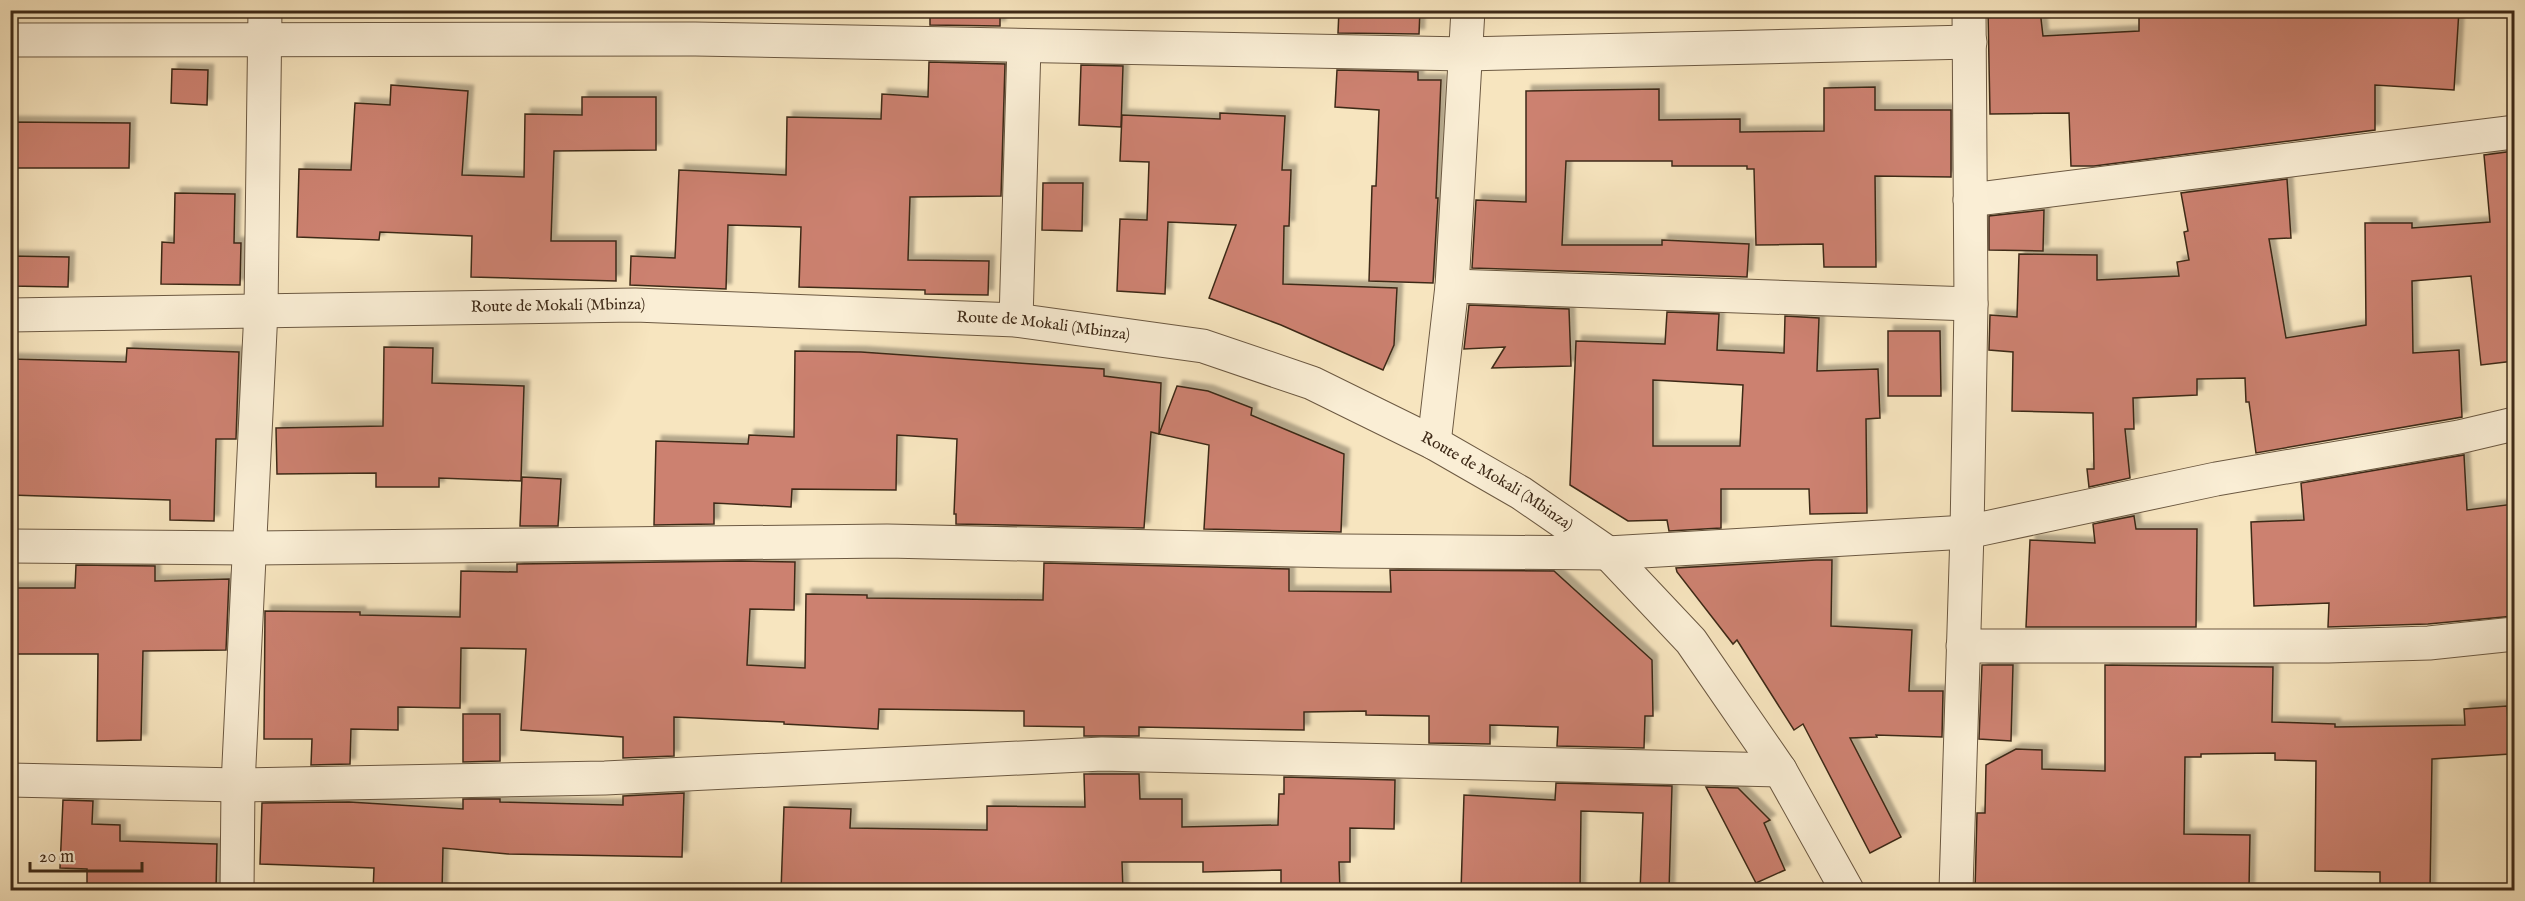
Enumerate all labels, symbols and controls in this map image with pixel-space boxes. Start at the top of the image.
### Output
street label: Route de Mokali (Mbinza) [470,295,646,318]
street label: Route de Mokali (Mbinza) [956,308,1131,346]
street label: Route de Mokali (Mbinza) [1417,428,1577,536]
scale bar [30,835,142,873]
text: 20 m [39,846,74,869]

